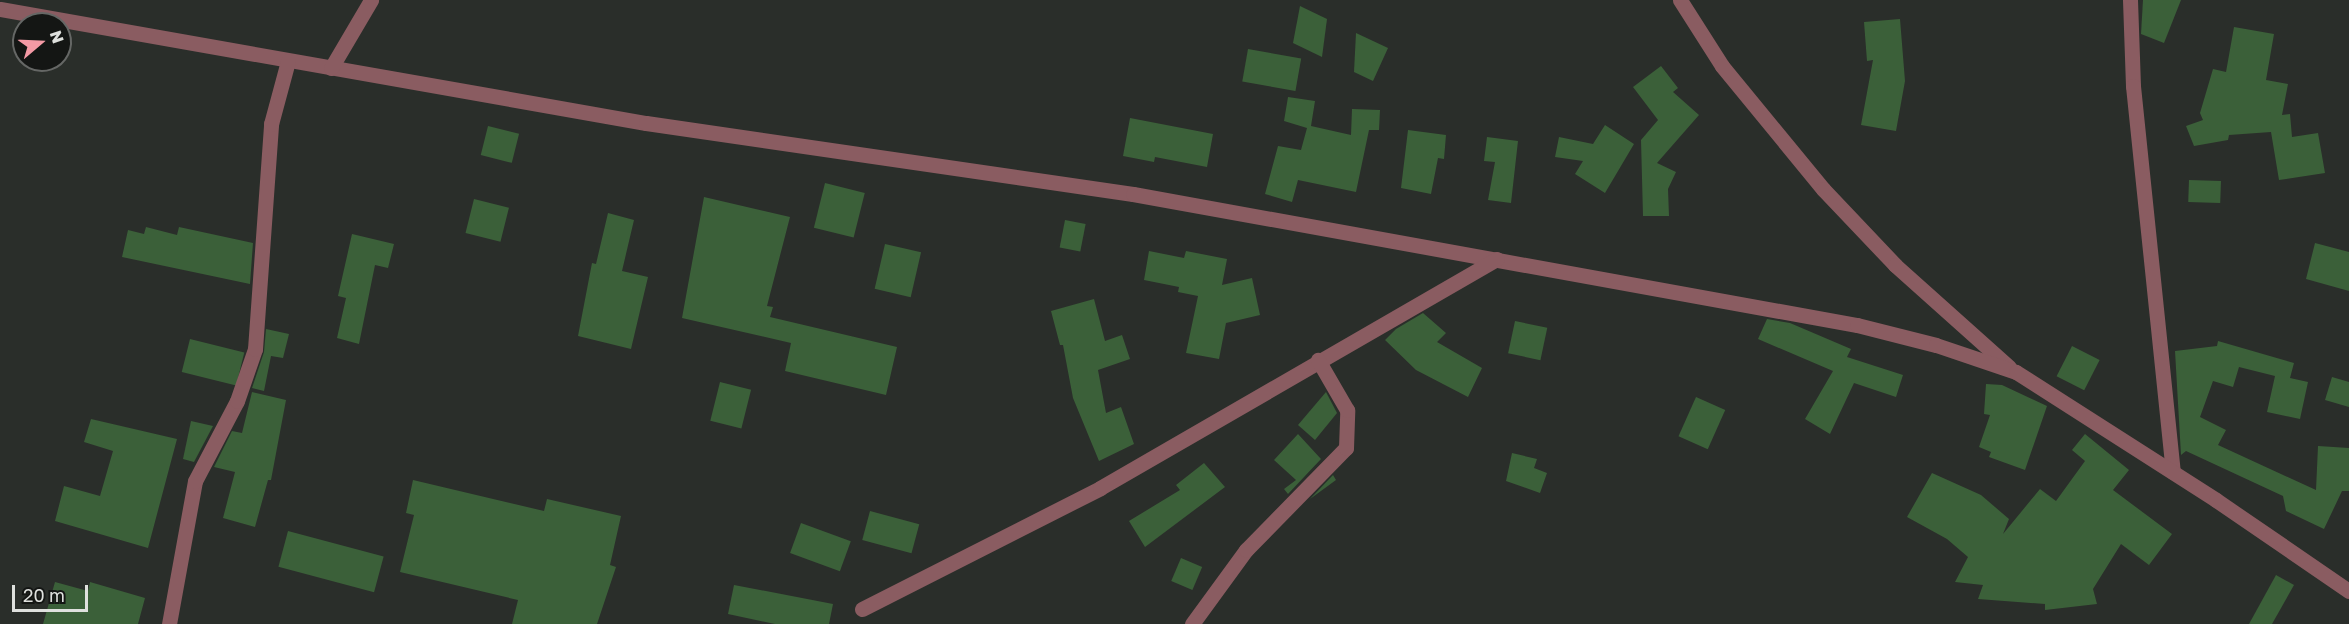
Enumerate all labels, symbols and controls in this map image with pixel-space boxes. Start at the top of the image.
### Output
north arrow [12,12,72,72]
text: N [46,28,69,46]
scale bar [15,573,92,611]
text: 20 m [23,584,65,606]

